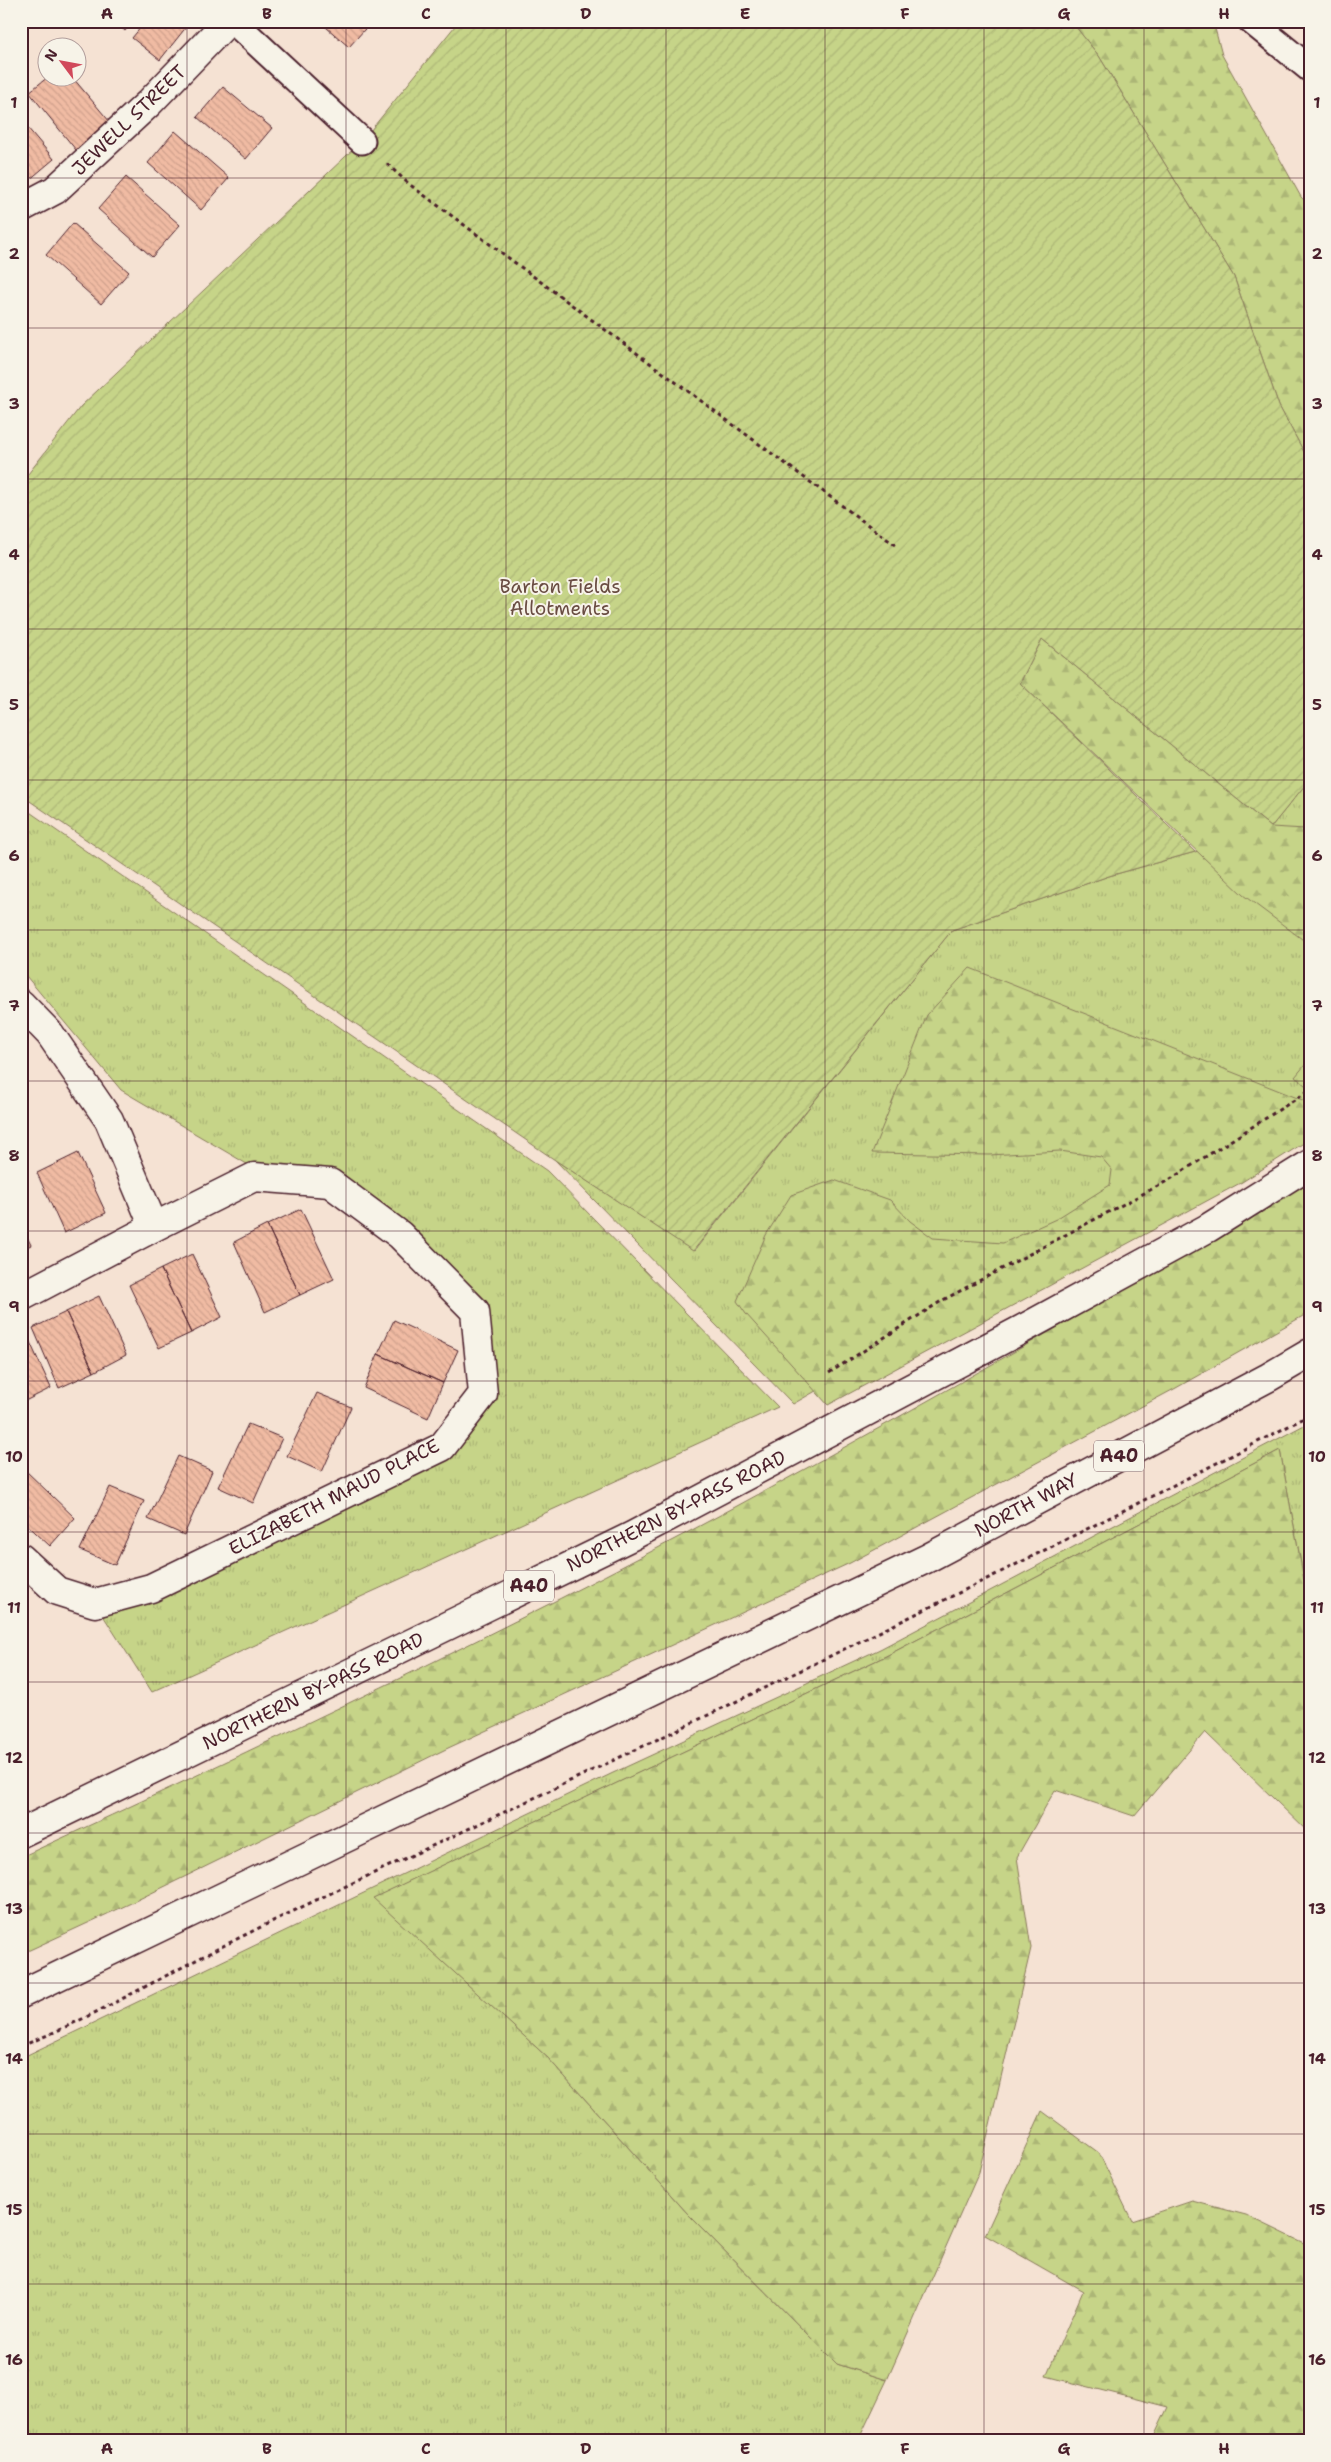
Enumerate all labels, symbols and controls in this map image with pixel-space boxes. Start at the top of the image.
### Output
text: A [101,3,113,24]
text: B [262,3,272,24]
text: C [421,3,431,24]
text: D [580,3,592,24]
text: E [740,3,750,24]
text: F [900,3,910,24]
text: G [1058,3,1071,24]
text: H [1218,3,1230,24]
north arrow [38,38,88,88]
text: N [40,46,62,65]
street label: JEWELL STREET [67,59,192,181]
text: 1 [10,92,18,113]
text: 1 [1313,92,1321,113]
text: 2 [8,243,20,264]
text: 2 [1311,243,1323,264]
text: 3 [8,393,20,414]
text: 3 [1311,393,1323,414]
text: 4 [8,544,20,565]
text: 4 [1311,544,1323,565]
park label: Barton Fields Allotments [499,574,621,621]
text: 5 [9,694,19,715]
text: 5 [1312,694,1322,715]
text: 6 [8,845,20,866]
text: 6 [1311,845,1323,866]
text: 7 [8,995,20,1016]
text: 7 [1311,995,1323,1016]
text: 8 [8,1145,20,1166]
text: 8 [1311,1145,1323,1166]
text: 9 [8,1296,20,1317]
text: 9 [1311,1296,1323,1317]
street label: ELIZABETH MAUD PLACE [224,1433,444,1561]
road number: A40 [1094,1440,1144,1472]
street label: NORTHERN BY-PASS ROAD [562,1445,790,1577]
text: 10 [5,1446,23,1467]
text: 10 [1308,1446,1326,1467]
street label: NORTH WAY [970,1467,1083,1543]
road number: A40 [504,1570,554,1602]
text: 11 [7,1597,21,1618]
text: 11 [1310,1597,1324,1618]
street label: NORTHERN BY-PASS ROAD [198,1626,428,1756]
text: 12 [5,1747,23,1768]
text: 12 [1308,1747,1326,1768]
text: 13 [5,1898,23,1919]
text: 13 [1308,1898,1326,1919]
text: 14 [5,2048,23,2069]
text: 14 [1308,2048,1326,2069]
text: 15 [5,2199,23,2220]
text: 15 [1308,2199,1326,2220]
text: 16 [5,2349,23,2370]
text: 16 [1308,2349,1326,2370]
text: A [101,2438,113,2459]
text: B [262,2438,272,2459]
text: C [421,2438,431,2459]
text: D [580,2438,592,2459]
text: E [740,2438,750,2459]
text: F [900,2438,910,2459]
text: G [1058,2438,1071,2459]
text: H [1218,2438,1230,2459]

